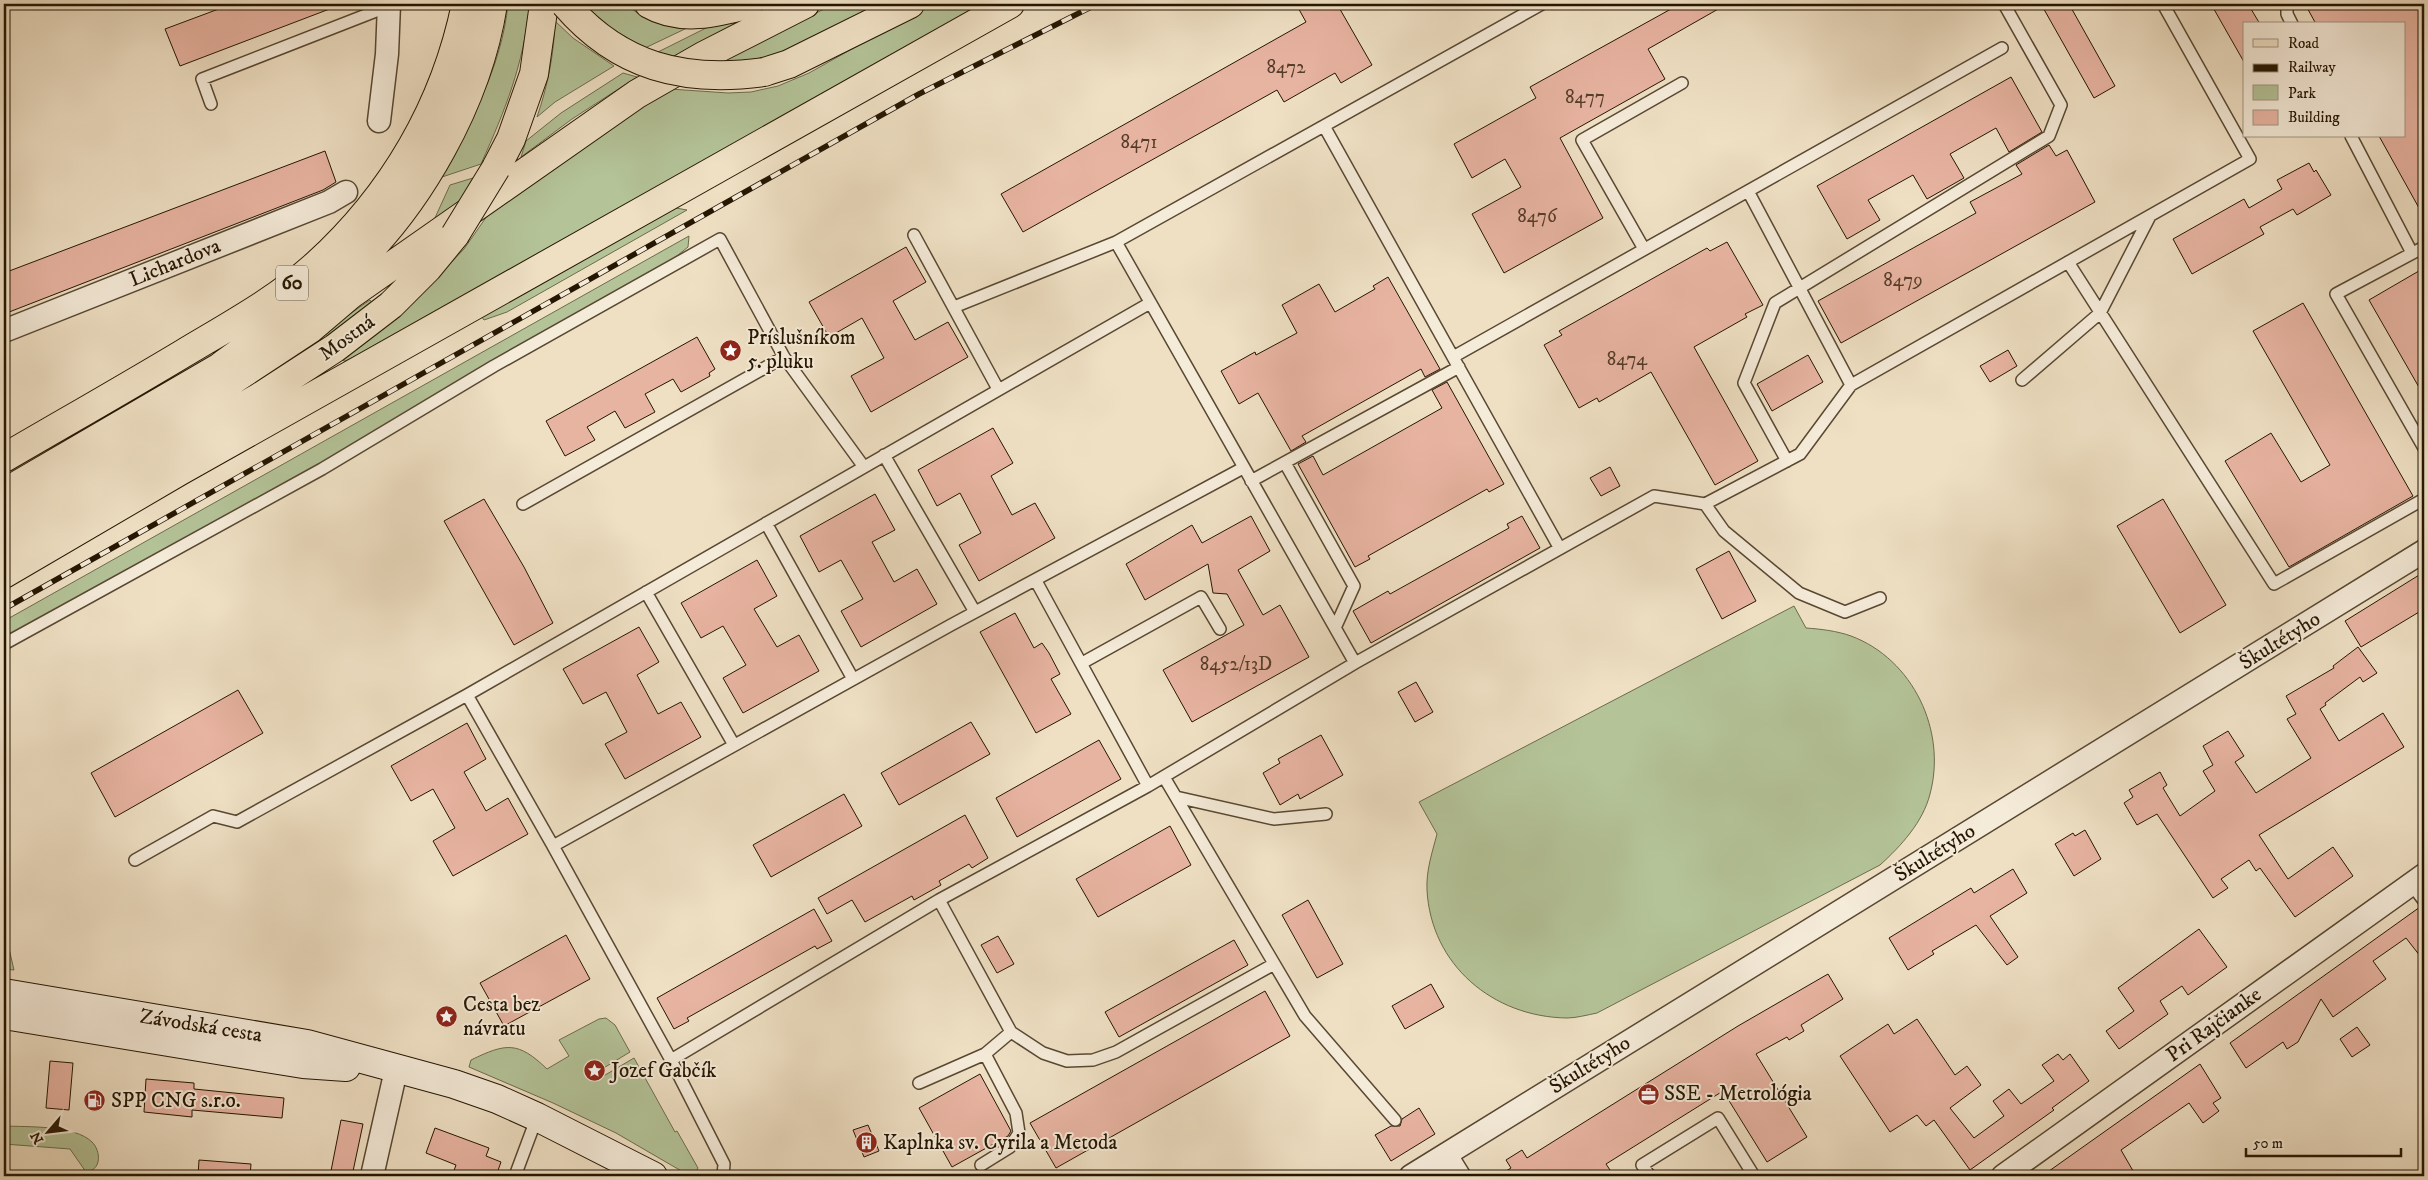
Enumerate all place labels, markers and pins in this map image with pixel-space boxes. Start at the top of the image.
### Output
place label: Príslušníkom 5. pluku [747,325,856,375]
place icon: Príslušníkom 5. pluku [719,338,743,362]
place label: Cesta bez návratu [463,992,540,1042]
place icon: Cesta bez návratu [435,1005,459,1029]
place label: Jozef Gabčík [609,1058,717,1084]
place icon: Jozef Gabčík [583,1059,607,1083]
place label: SSE - Metrológia [1664,1081,1812,1107]
office icon: SSE - Metrológia [1636,1082,1660,1106]
place label: SPP CNG s.r.o. [111,1088,241,1114]
fuel station icon: SPP CNG s.r.o. [83,1089,107,1113]
place label: Kaplnka sv. Cyrila a Metoda [883,1130,1118,1156]
building icon: Kaplnka sv. Cyrila a Metoda [855,1131,879,1155]

